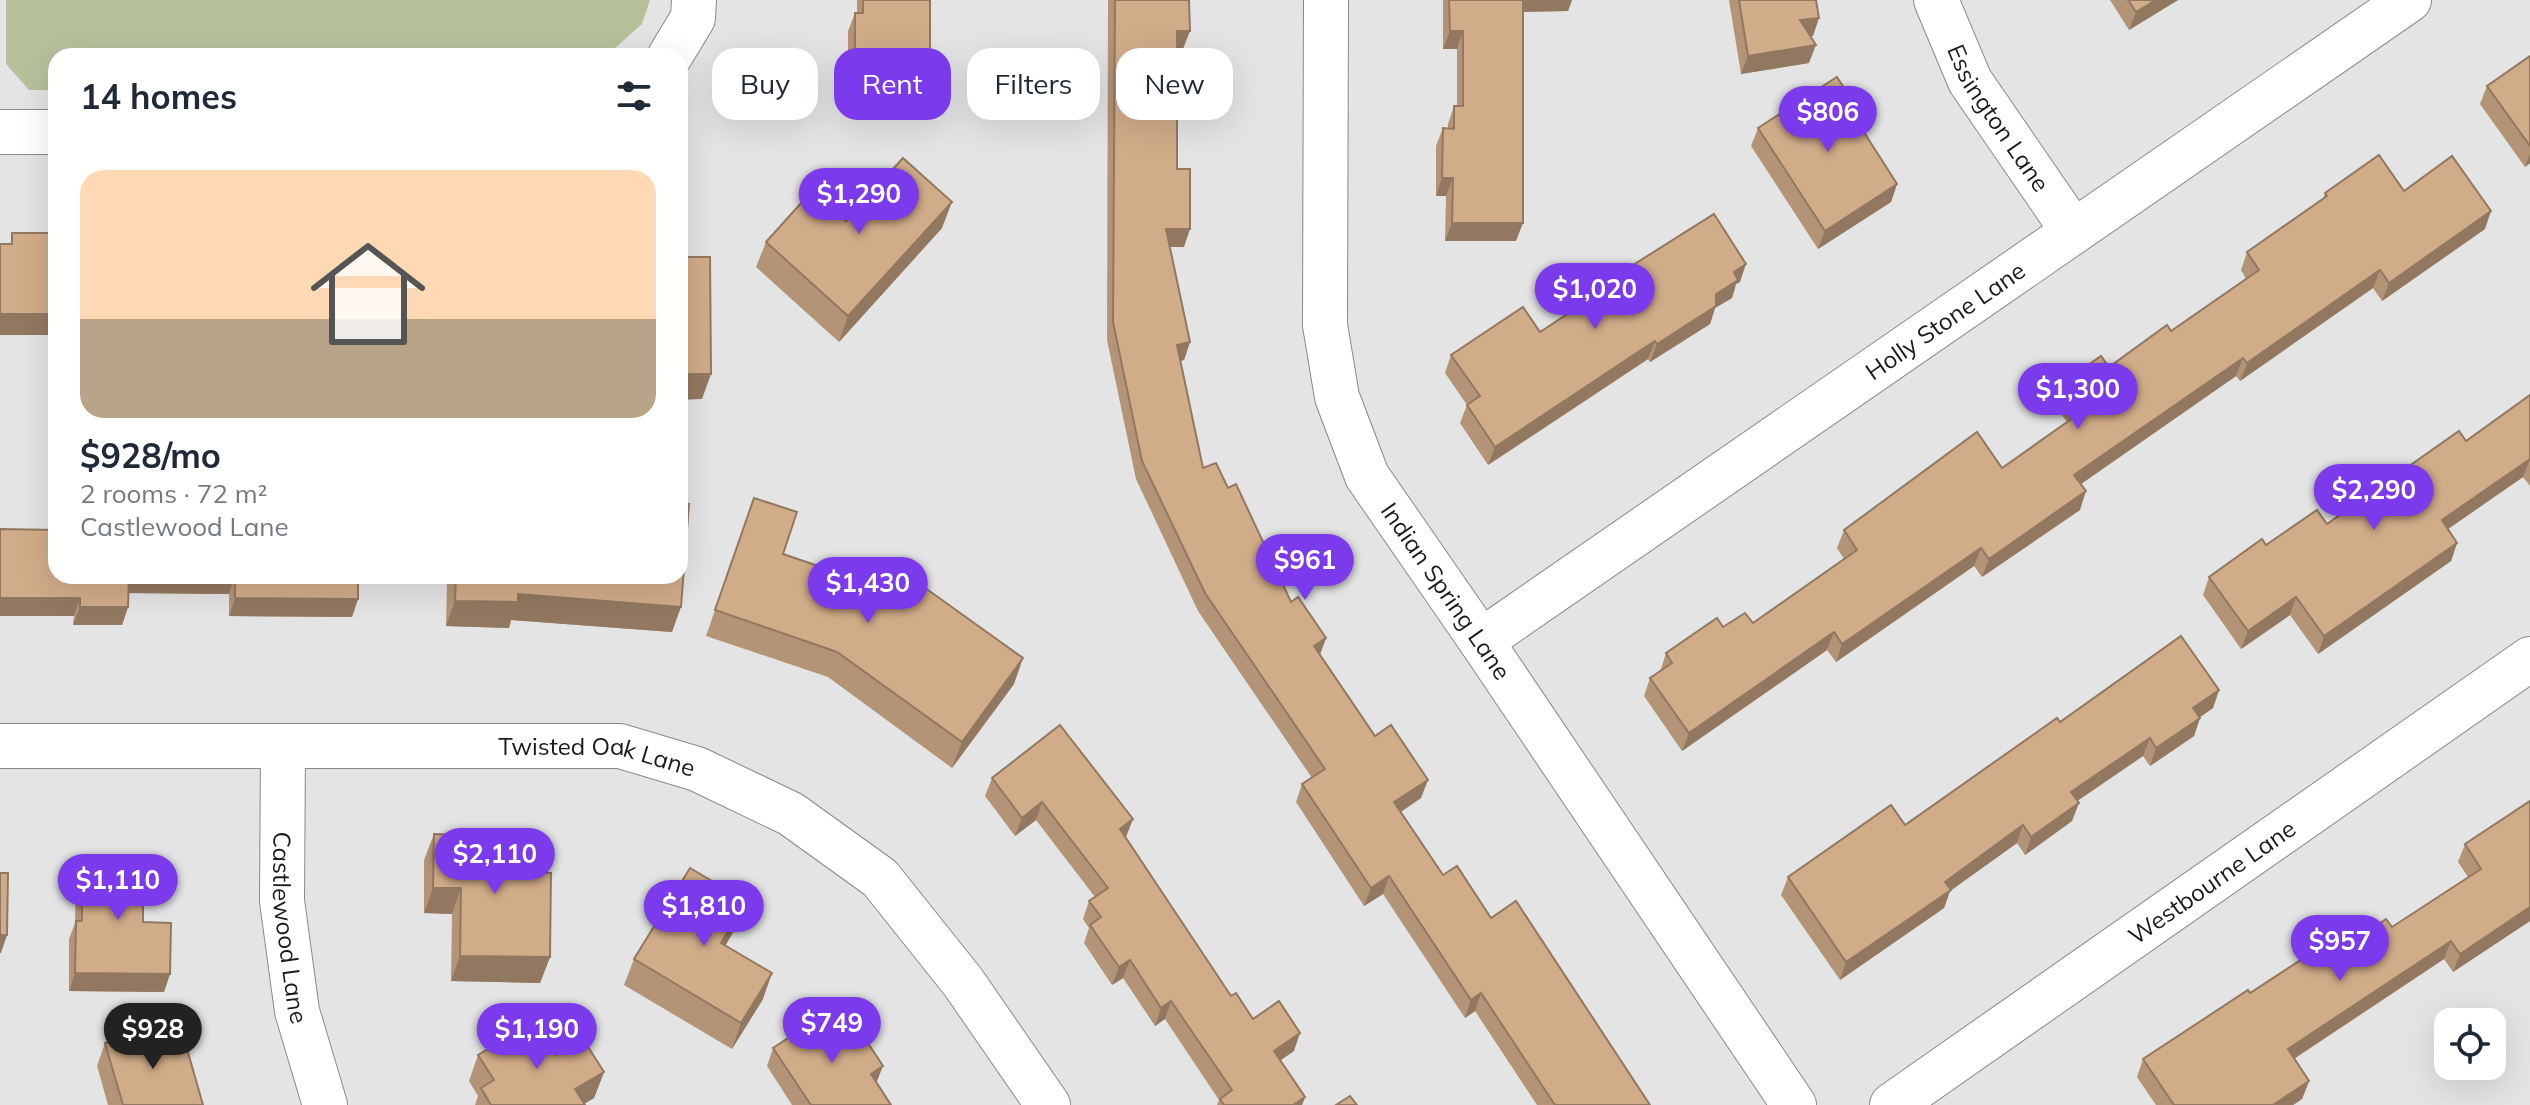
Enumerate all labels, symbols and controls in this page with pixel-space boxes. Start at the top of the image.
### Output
street label: Essington Lane [1941,40,2056,197]
chip: Buy [712,48,818,120]
chip: Rent [834,48,951,120]
chip: Filters [967,48,1100,120]
chip: New [1116,48,1233,120]
icon: filters [612,74,656,118]
text: 14 homes [80,75,237,118]
pin: $806 [1781,86,1875,154]
text: $806 [1797,95,1859,128]
pin: $1,290 [794,168,924,236]
text: $1,290 [817,177,901,210]
icon: home [296,222,440,366]
street label: Holly Stone Lane [1859,255,2031,386]
pin: $1,020 [1530,263,1660,331]
text: $1,020 [1553,272,1637,305]
pin: $1,300 [2013,363,2143,431]
text: $1,300 [2036,372,2120,405]
text: $928/mo [80,434,221,477]
pin: $2,290 [2309,464,2439,532]
text: $2,290 [2332,473,2416,506]
text: 2 rooms · 72 m² [80,477,267,510]
street label: Indian Spring Lane [1375,497,1518,685]
text: Castlewood Lane [80,510,289,543]
pin: $961 [1258,534,1352,602]
text: $961 [1274,543,1336,576]
pin: $1,430 [803,557,933,625]
text: $1,430 [826,566,910,599]
street label: Twisted Oak Lane [498,731,699,783]
street label: Westbourne Lane [2122,813,2301,950]
pin: $2,110 [430,828,560,896]
street label: Castlewood Lane [267,832,315,1027]
text: $2,110 [453,837,537,870]
pin: $1,110 [53,854,183,922]
text: $1,110 [76,863,160,896]
pin: $1,810 [639,880,769,948]
text: $1,810 [662,889,746,922]
pin: $957 [2293,915,2387,983]
text: $957 [2309,924,2371,957]
pin: $749 [785,997,879,1065]
pin: $928 [106,1003,200,1071]
pin: $1,190 [472,1003,602,1071]
text: $749 [801,1006,863,1039]
map controls [2434,1008,2506,1080]
button: locate [2434,1008,2506,1080]
text: $928 [122,1012,184,1045]
text: $1,190 [495,1012,579,1045]

